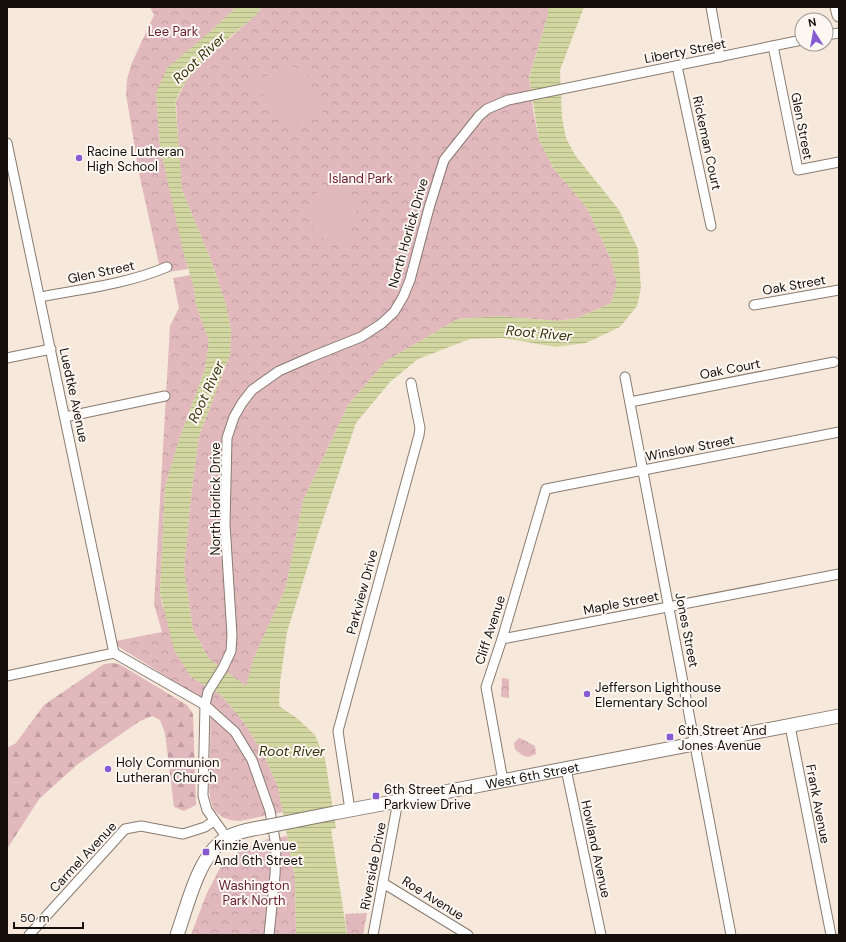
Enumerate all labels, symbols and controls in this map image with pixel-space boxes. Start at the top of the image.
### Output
north arrow [794,12,834,52]
text: N [807,15,817,30]
park label: Lee Park [148,23,199,40]
water label: Root River [169,28,230,87]
street label: Liberty Street [643,35,727,67]
street label: Glen Street [787,91,817,161]
street label: Rickeman Court [689,94,725,192]
place label: Racine Lutheran High School [87,143,184,175]
marker: Racine Lutheran High School [74,153,84,163]
park label: Island Park [329,170,394,187]
street label: North Horlick Drive [384,176,432,290]
street label: Glen Street [66,257,136,287]
street label: Oak Street [761,271,827,299]
water label: Root River [505,321,574,345]
street label: Luedtke Avenue [56,346,92,444]
street label: Oak Court [698,355,762,383]
water label: Root River [184,357,228,426]
street label: Winslow Street [644,431,736,465]
street label: North Horlick Drive [207,442,224,556]
street label: Parkview Drive [343,548,381,636]
street label: Maple Street [582,587,660,619]
street label: Jones Street [671,591,703,669]
street label: Cliff Avenue [471,593,509,667]
place label: Jefferson Lighthouse Elementary School [595,679,721,711]
marker: Jefferson Lighthouse Elementary School [582,689,592,699]
place label: 6th Street And Jones Avenue [678,722,767,754]
marker: 6th Street And Jones Avenue [665,732,675,742]
water label: Root River [259,742,326,760]
place label: Holy Communion Lutheran Church [116,754,220,786]
street label: West 6th Street [484,758,581,792]
street label: Frank Avenue [802,763,834,845]
marker: Holy Communion Lutheran Church [103,764,113,774]
place label: 6th Street And Parkview Drive [384,781,473,813]
marker: 6th Street And Parkview Drive [371,791,381,801]
street label: Howland Avenue [577,799,615,899]
street label: Carmel Avenue [46,818,120,896]
street label: Riverside Drive [356,821,390,911]
place label: Kinzie Avenue And 6th Street [214,837,303,869]
marker: Kinzie Avenue And 6th Street [201,847,211,857]
street label: Roe Avenue [399,872,467,924]
park label: Washington Park North [219,877,289,909]
scale bar [14,904,83,930]
text: 50 m [20,910,49,926]

